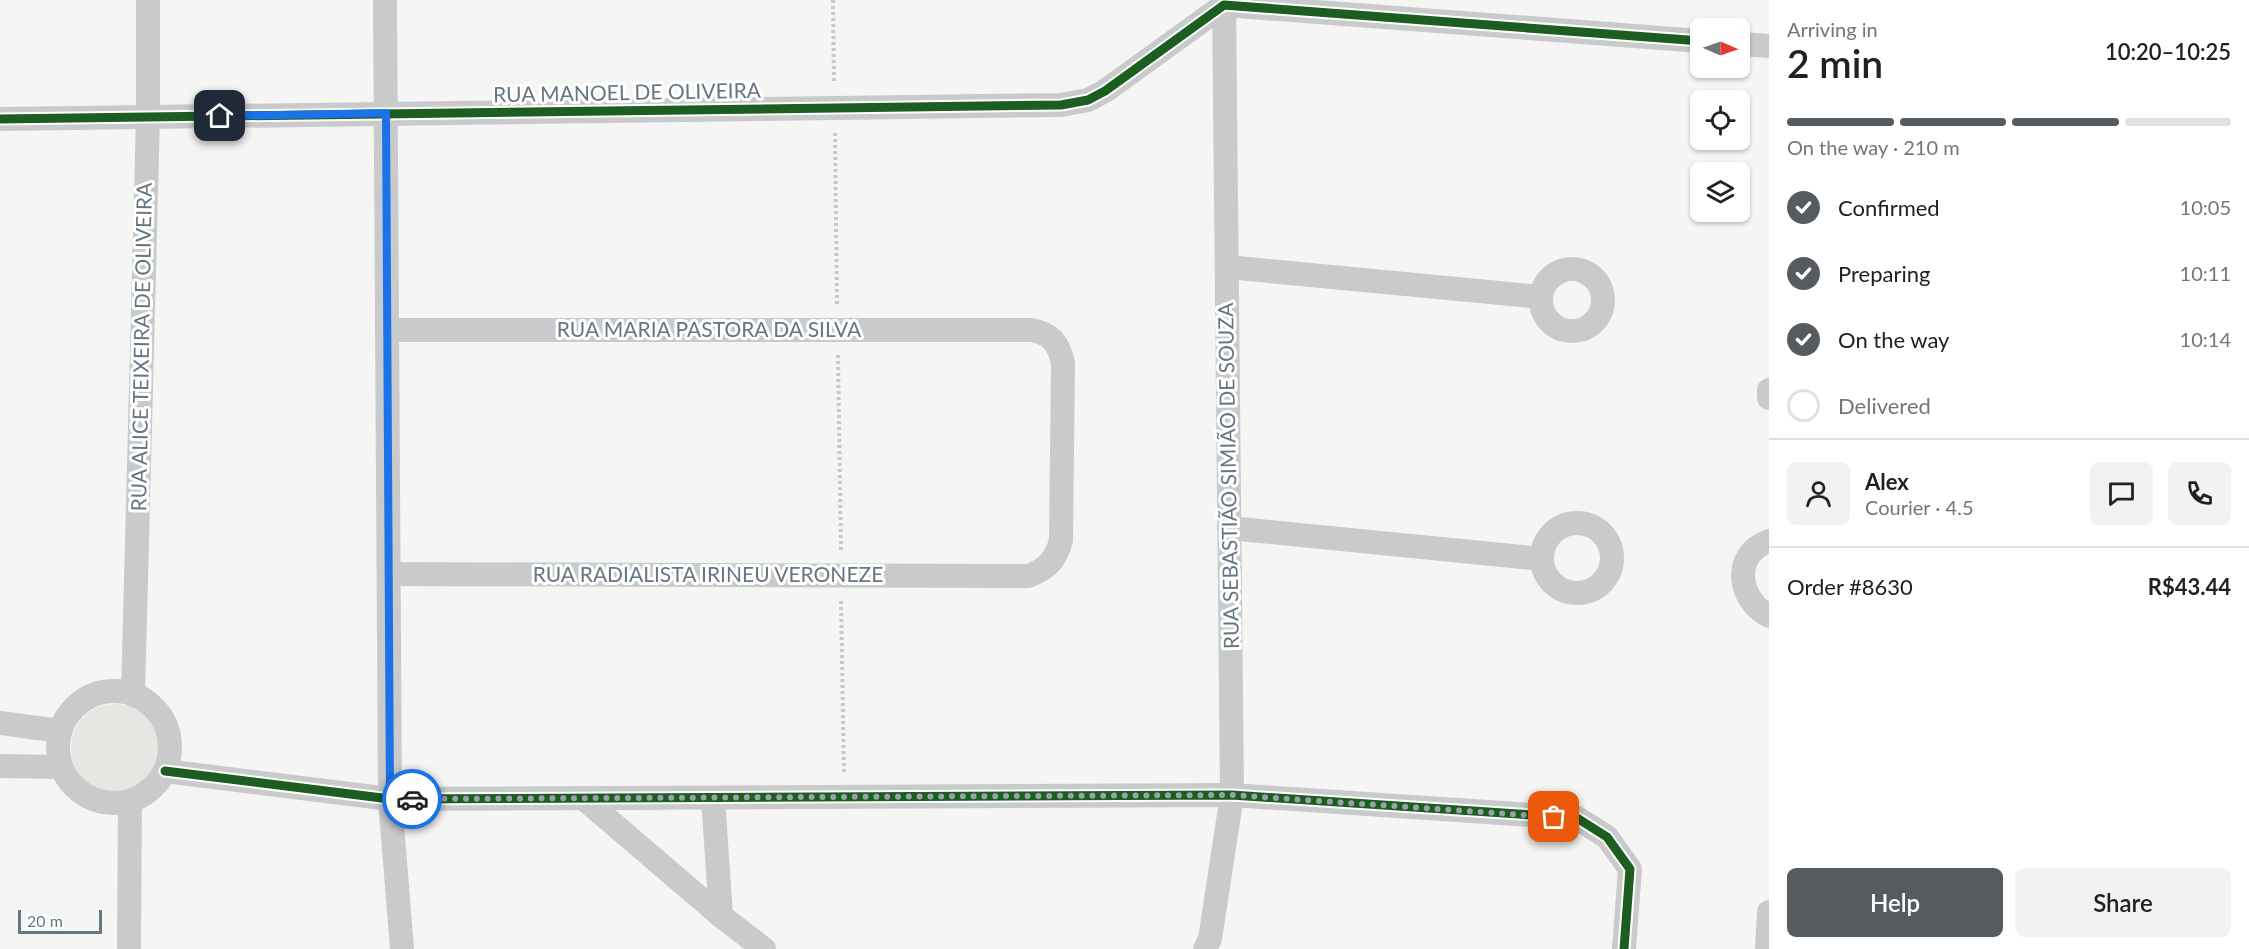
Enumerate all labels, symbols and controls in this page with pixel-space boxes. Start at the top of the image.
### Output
text: Arriving in [1787,17,1878,41]
north arrow [1690,18,1750,78]
map controls [1690,18,1750,222]
text: 10:20–10:25 [2105,38,2231,65]
text: 2 min [1787,40,1883,86]
street label: RUA MANOEL DE OLIVEIRA [493,77,762,106]
pin [194,90,245,141]
button: locate [1690,90,1750,150]
icon: home [203,99,236,132]
text: On the way · 210 m [1787,135,1960,159]
button: layers [1690,162,1750,222]
street label: RUA ALICE TEIXEIRA DE OLIVEIRA [125,182,156,512]
icon: check [1787,191,1820,224]
text: Confirmed [1838,194,1940,221]
text: 10:05 [2180,195,2231,219]
icon: check [1787,257,1820,290]
text: Preparing [1838,260,1930,287]
text: 10:11 [2180,261,2231,285]
street label: RUA SEBASTIÃO SIMIÃO DE SOUZA [1212,302,1243,649]
street label: RUA MARIA PASTORA DA SILVA [557,316,862,341]
icon: check [1787,323,1820,356]
text: On the way [1838,326,1949,353]
text: 10:14 [2180,327,2231,351]
text: Delivered [1838,392,1931,419]
button: person [1787,462,1850,525]
button: chat [2090,462,2153,525]
button: phone [2168,462,2231,525]
text: Alex [1865,468,1909,495]
text: Courier · 4.5 [1865,495,1974,519]
street label: RUA RADIALISTA IRINEU VERONEZE [533,561,883,586]
text: Order #8630 [1787,573,1913,600]
text: R$43.44 [2148,573,2231,600]
courier [382,769,442,829]
icon: car [396,783,429,816]
pin [1528,791,1579,842]
icon: bag [1537,800,1570,833]
button: Help [1787,868,2003,937]
button: Share [2015,868,2231,937]
scale bar [18,907,102,934]
text: 20 m [27,911,63,930]

